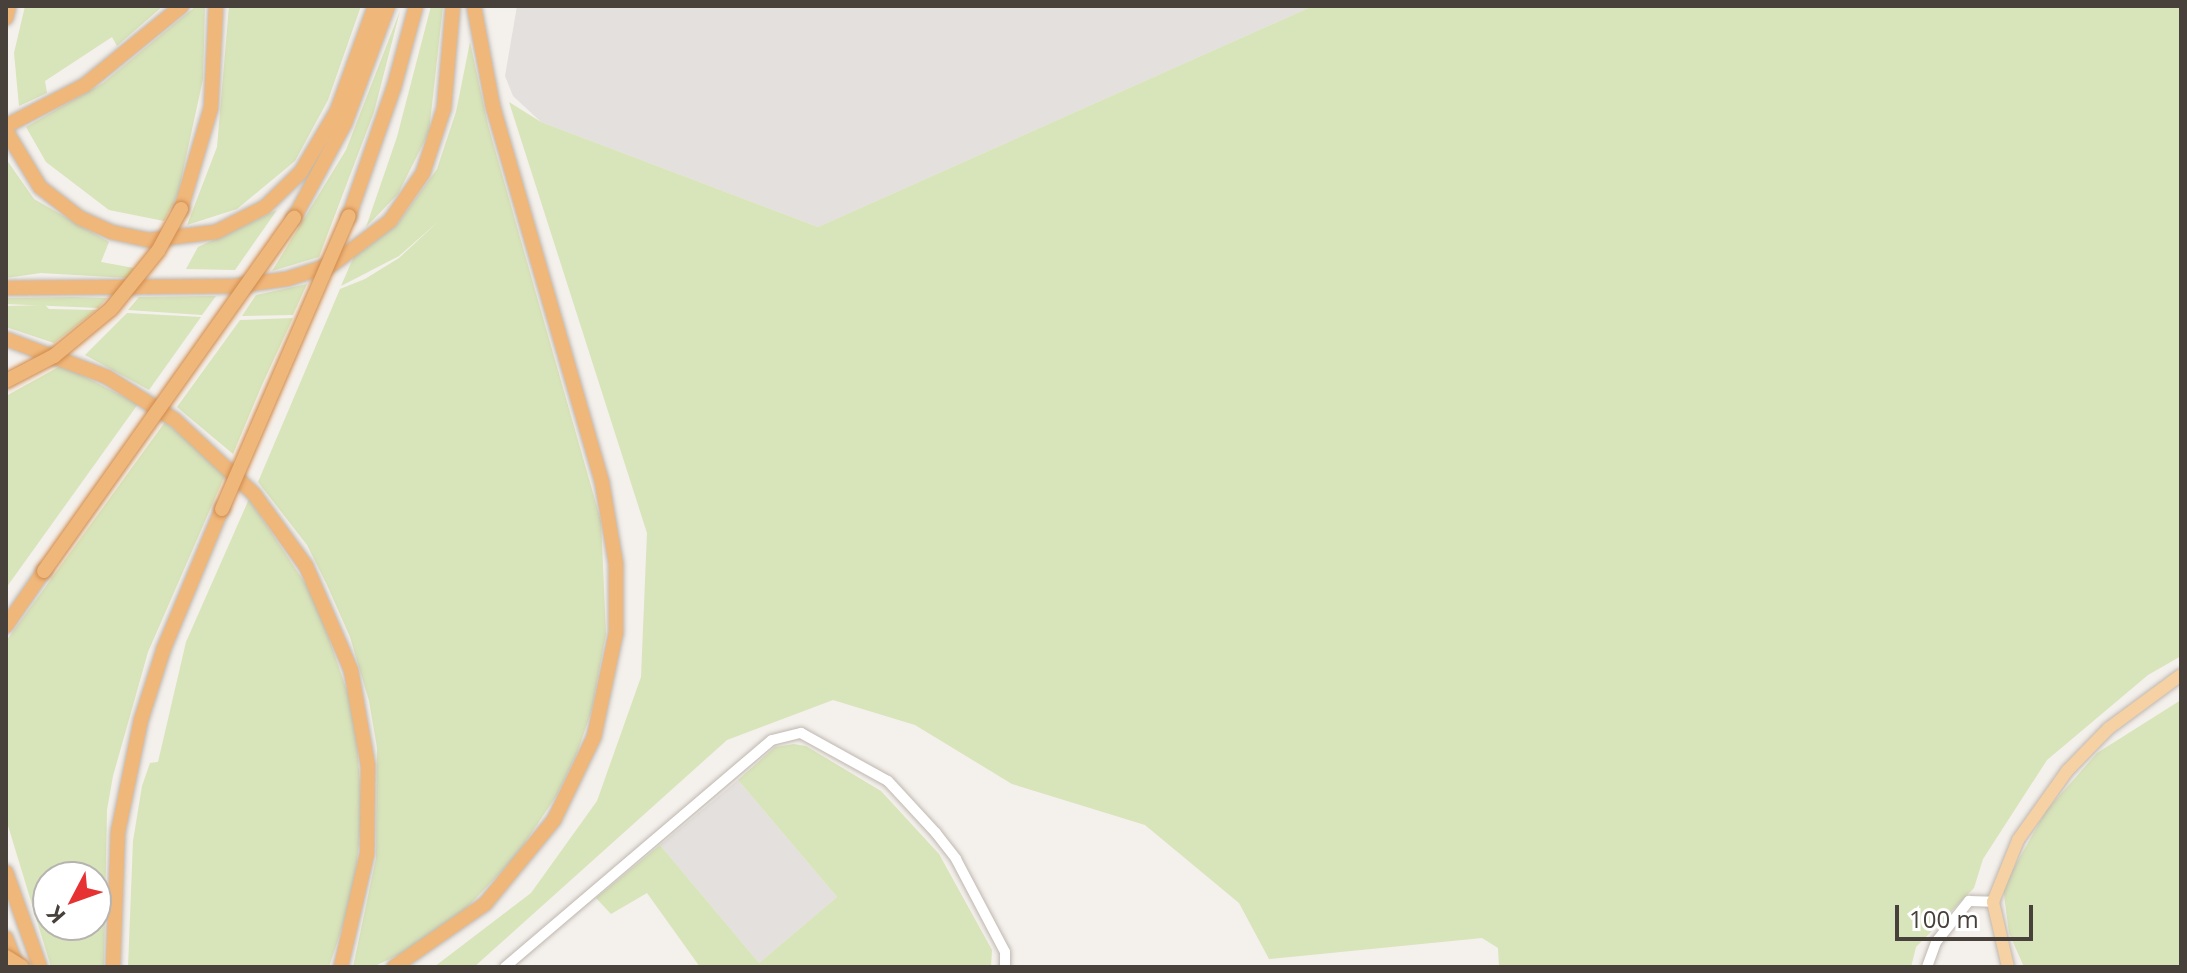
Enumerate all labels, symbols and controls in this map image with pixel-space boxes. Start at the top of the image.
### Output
north arrow [32,861,112,941]
scale bar [1899,889,2037,939]
text: K [39,900,72,931]
text: 100 m [1909,902,1979,935]

